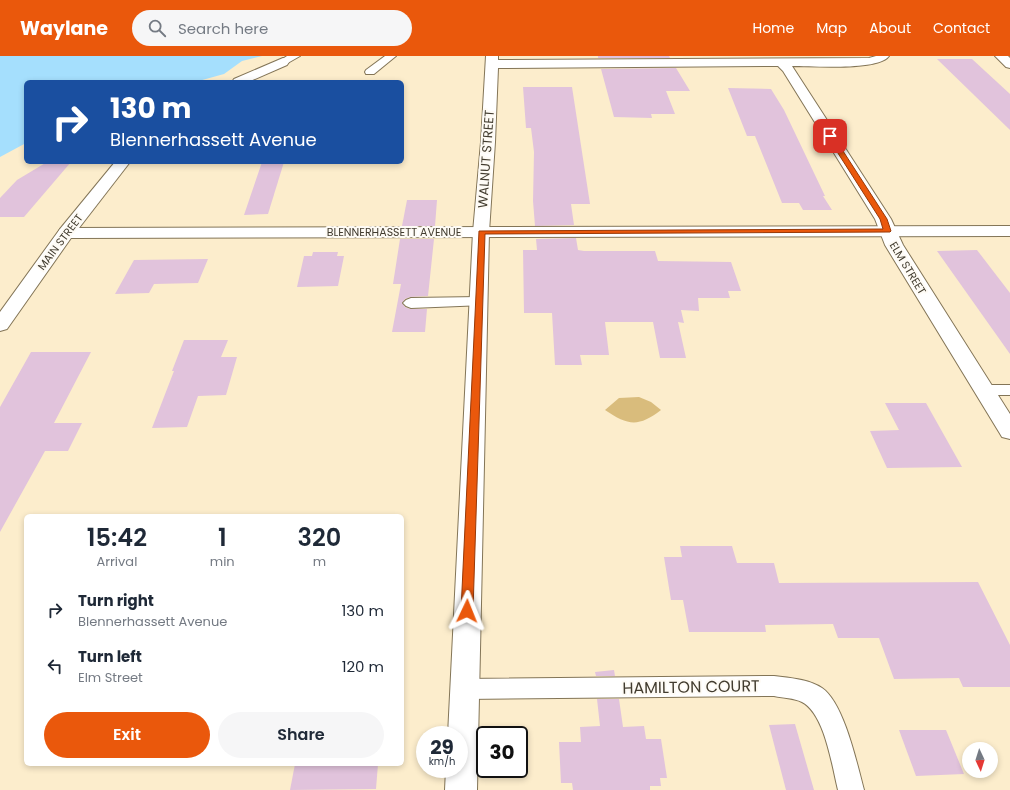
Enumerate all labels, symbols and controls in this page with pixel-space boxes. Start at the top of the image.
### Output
search box [132,10,412,46]
text: Waylane [20,15,108,42]
icon: search [146,17,168,39]
text: Search here [178,18,268,39]
text: Home [752,18,794,38]
text: Map [816,18,847,38]
text: About [869,18,911,38]
text: Contact [933,18,990,38]
text: 130 m [110,89,191,128]
icon: right [44,96,96,148]
street label: WALNUT STREET [473,109,499,209]
pin [813,119,847,153]
icon: arrive [819,125,841,147]
text: Blennerhassett Avenue [110,127,317,152]
street label: MAIN STREET [34,211,86,273]
street label: BLENNERHASSETT AVENUE [327,224,461,240]
street label: ELM STREET [886,239,930,298]
text: 15:42 [87,521,147,554]
text: 1 [218,521,227,554]
text: 320 [298,521,341,554]
text: Arrival [96,552,137,571]
text: min [210,552,235,571]
text: m [313,552,326,571]
text: Turn right [78,590,154,611]
position arrow [446,590,488,632]
icon: right [44,599,66,621]
text: 130 m [341,600,384,621]
text: Blennerhassett Avenue [78,612,227,631]
text: Turn left [78,646,142,667]
icon: left [44,655,66,677]
text: 120 m [342,656,384,677]
text: Elm Street [78,668,143,687]
street label: HAMILTON COURT [622,674,760,700]
button: Exit [44,712,210,758]
button: Share [218,712,384,758]
speed limit sign: 30 [476,726,528,778]
text: 29 [430,733,454,761]
north arrow [962,742,998,778]
map controls [962,742,998,778]
text: km/h [429,754,455,769]

